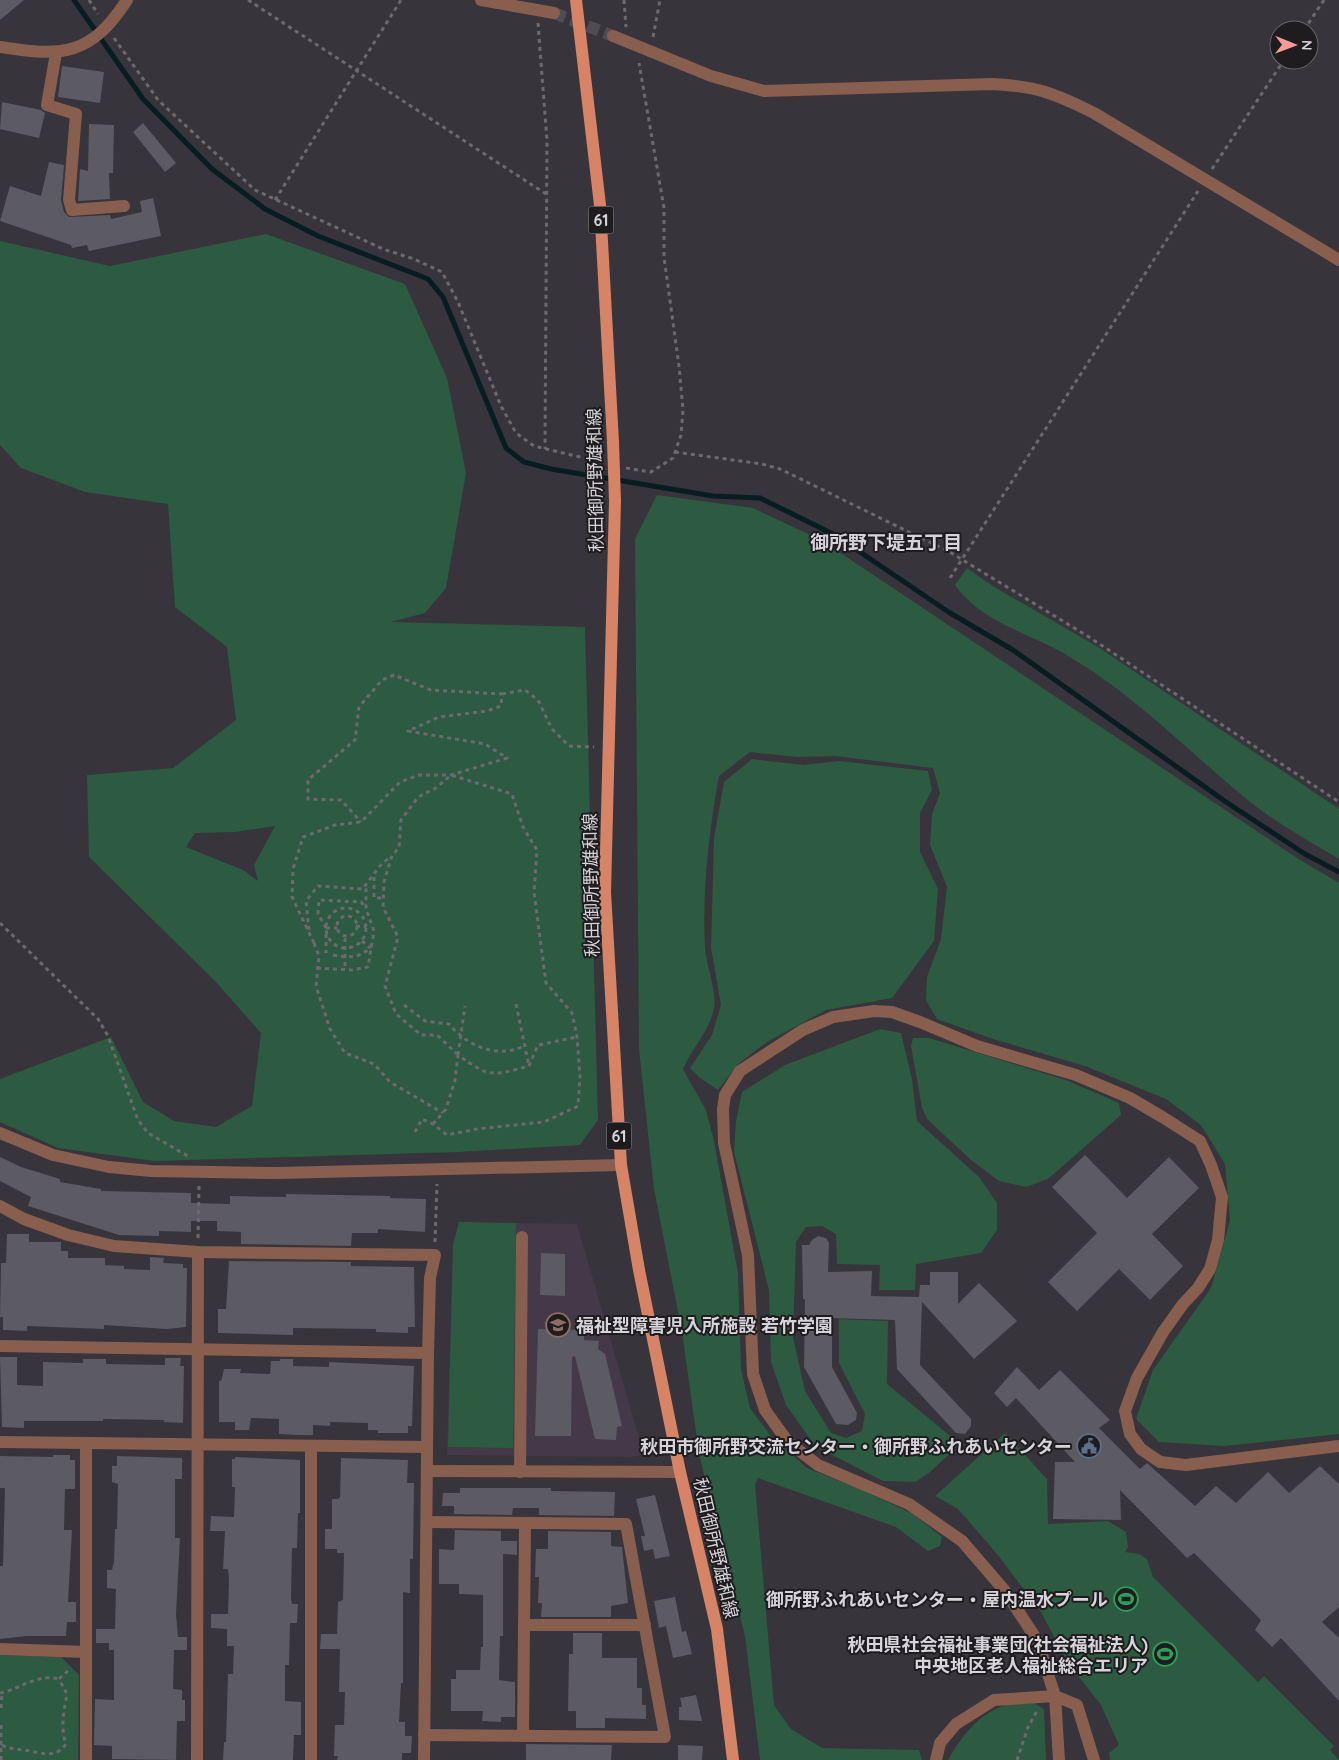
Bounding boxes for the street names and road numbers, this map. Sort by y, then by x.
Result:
road number: 61 [588,206,614,234]
street label: 秋田御所野雄和線 [582,408,608,552]
street label: 秋田御所野雄和線 [578,813,604,957]
road number: 61 [606,1122,632,1150]
street label: 秋田御所野雄和線 [689,1475,743,1621]

